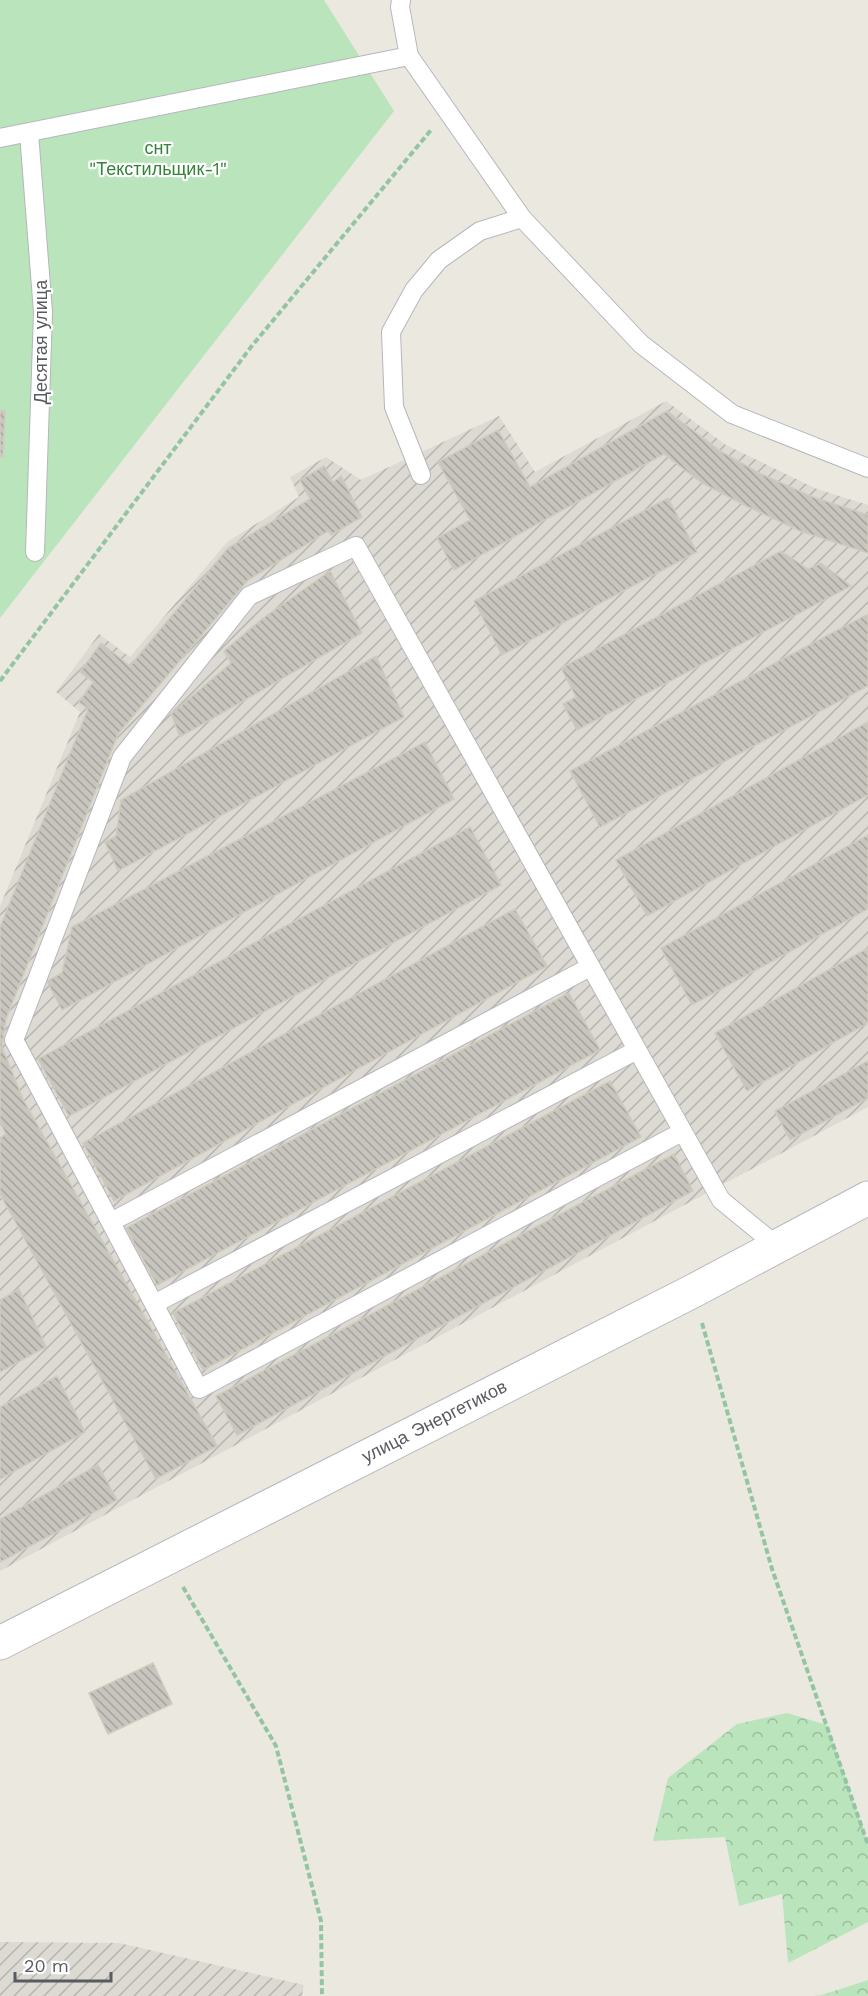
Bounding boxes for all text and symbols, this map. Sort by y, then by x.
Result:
park label: снт "Текстильщик-1" [89,137,227,179]
street label: Десятая улица [30,279,51,404]
street label: улица Энергетиков [358,1375,510,1467]
scale bar [15,1945,111,1983]
text: 20 m [24,1955,69,1976]

